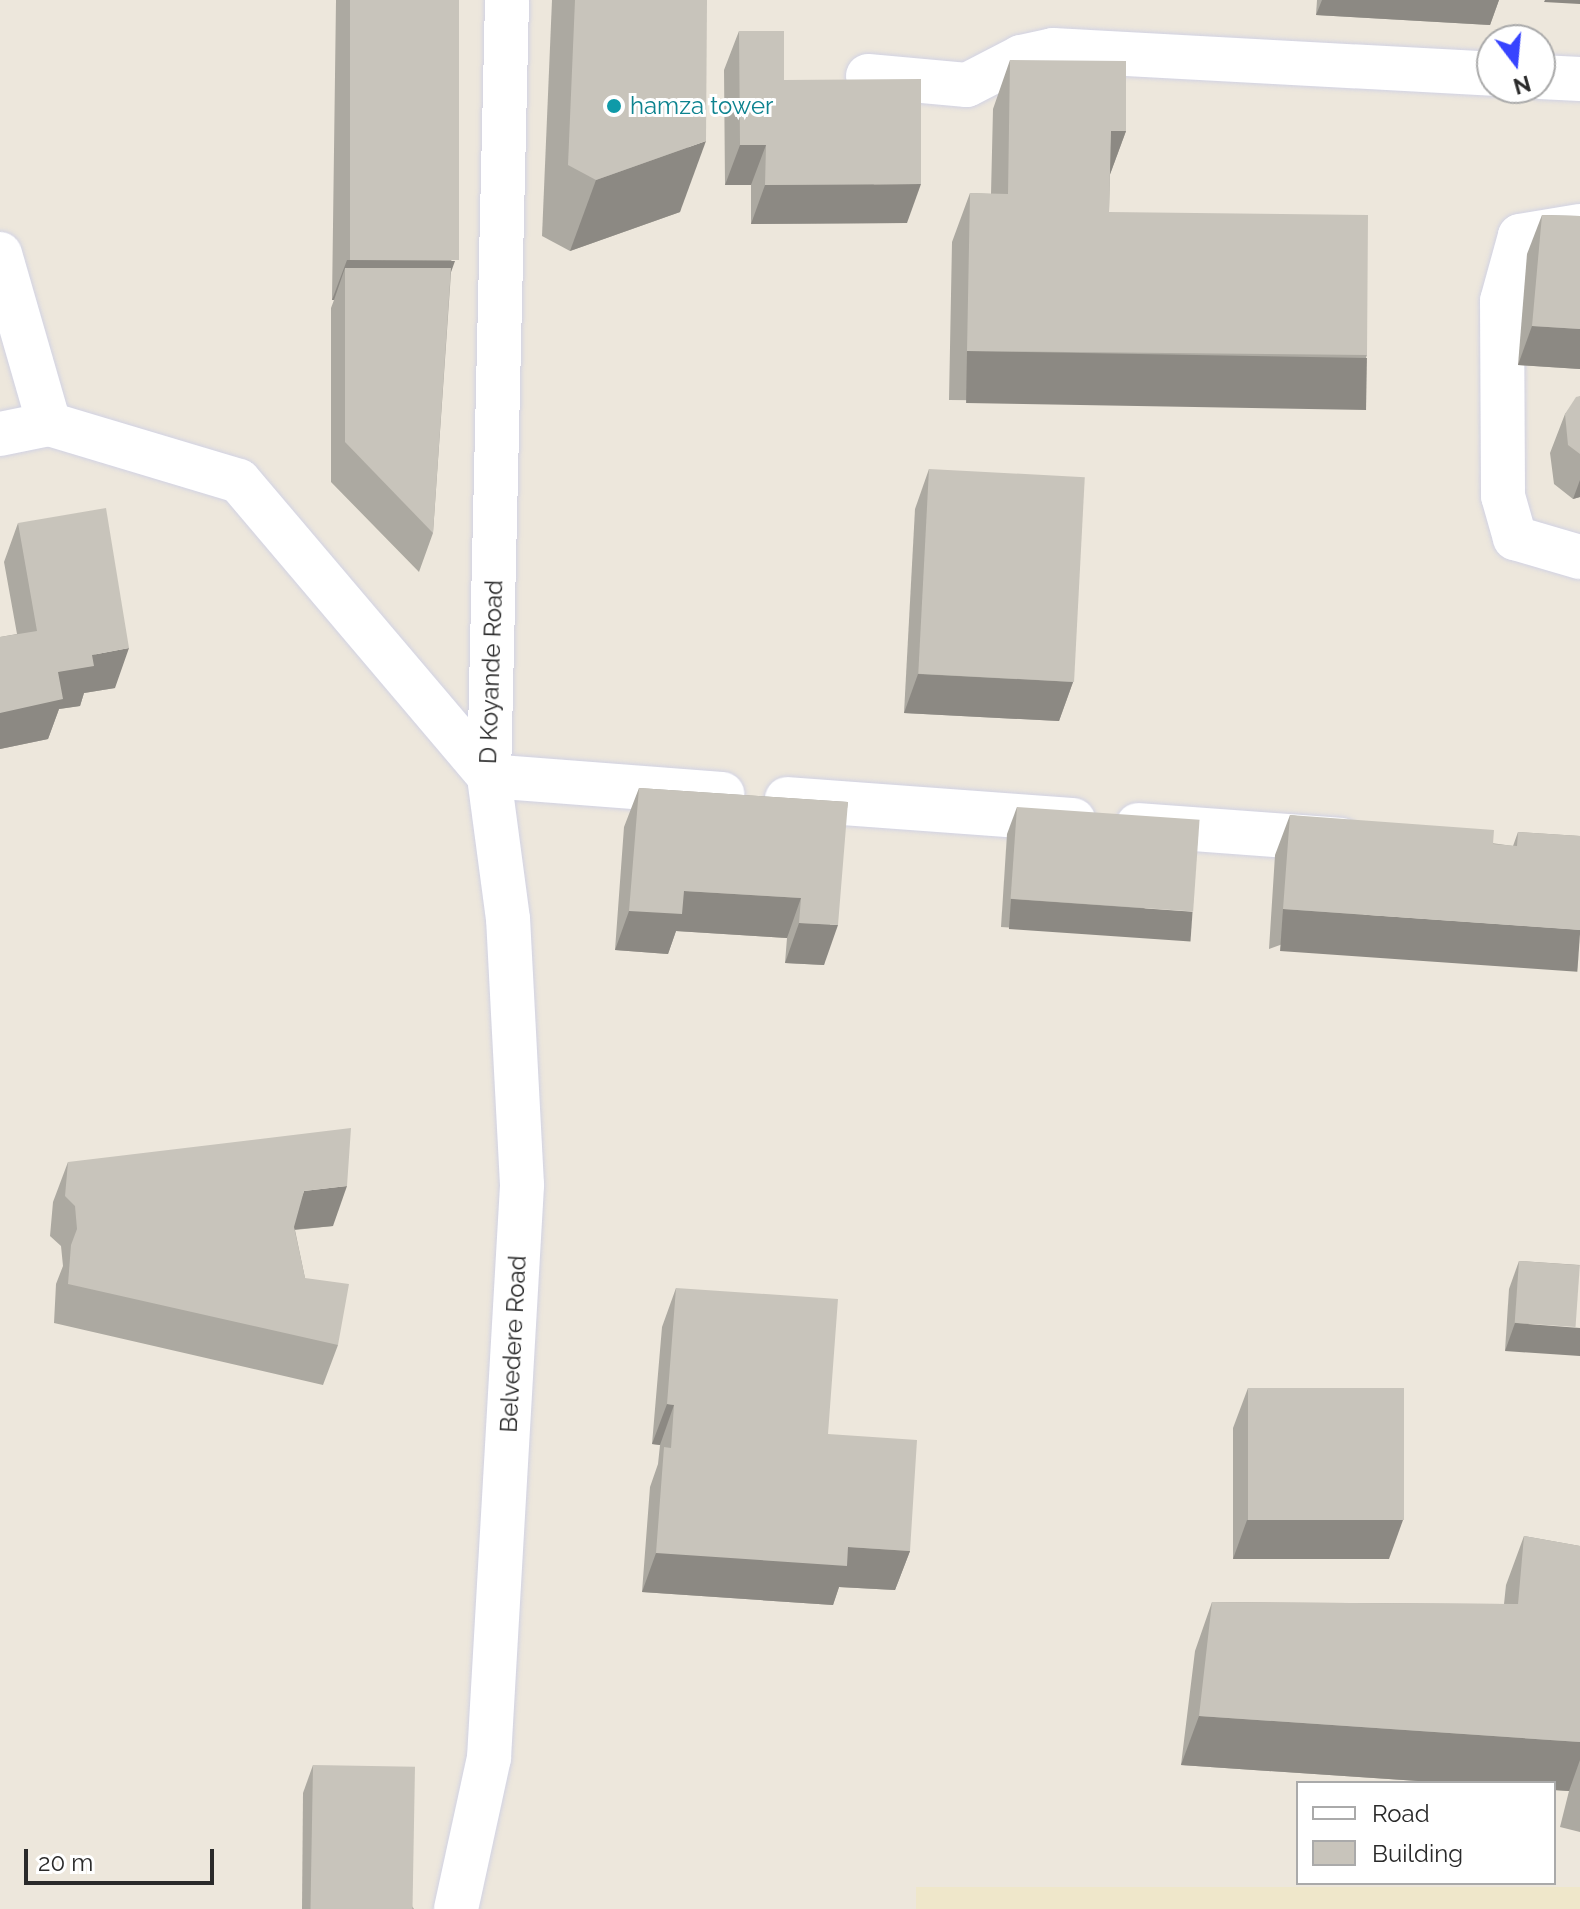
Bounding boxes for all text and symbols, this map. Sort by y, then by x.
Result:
north arrow [1476,24,1556,104]
text: N [1510,70,1534,100]
place label: hamza tower [630,92,773,120]
marker: hamza tower [605,97,623,115]
street label: D Koyande Road [473,579,509,765]
street label: Belvedere Road [494,1255,532,1433]
legend [1296,1781,1556,1885]
text: Road [1372,1799,1430,1828]
scale bar [28,1833,218,1883]
text: Building [1372,1839,1463,1868]
text: 20 m [38,1848,93,1877]

